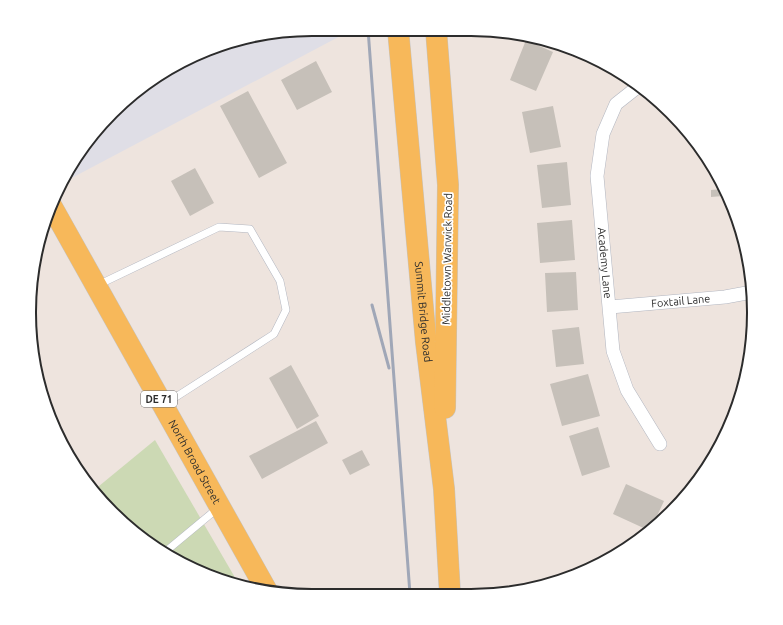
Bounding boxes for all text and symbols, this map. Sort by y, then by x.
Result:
street label: Middletown Warwick Road [440,193,454,325]
street label: Academy Lane [596,227,614,299]
street label: Summit Bridge Road [413,261,434,363]
street label: Foxtail Lane [651,292,711,309]
road number: DE 71 [141,391,177,407]
street label: North Broad Street [166,418,223,507]

